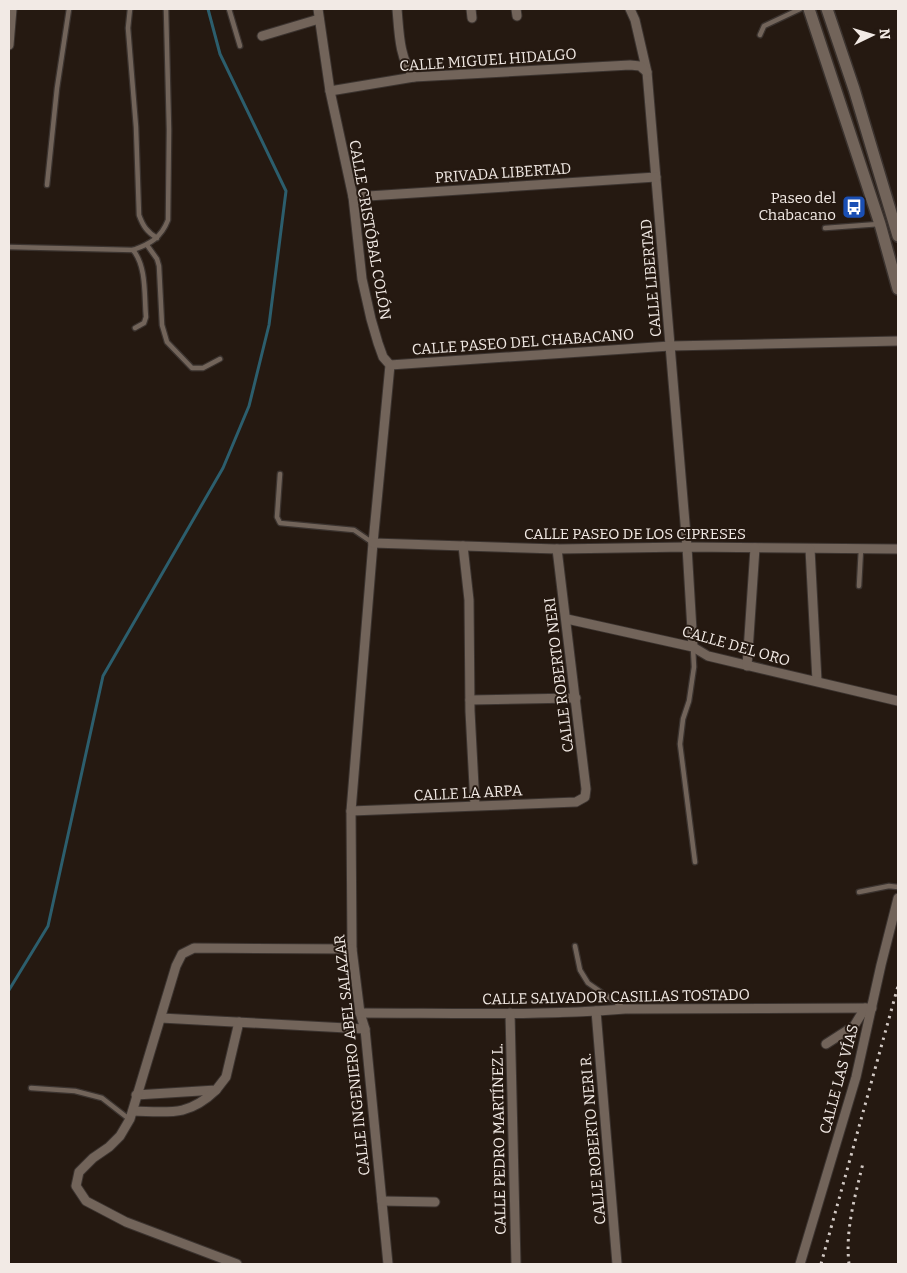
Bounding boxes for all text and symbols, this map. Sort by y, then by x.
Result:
north arrow [847,10,897,60]
text: N [876,28,893,40]
street label: CALLE MIGUEL HIDALGO [399,45,577,75]
street label: CALLE CRISTÓBAL COLÓN [345,139,395,322]
street label: PRIVADA LIBERTAD [434,159,572,187]
place label: Paseo del Chabacano [759,189,836,224]
bus stop icon: Paseo del Chabacano [841,194,867,220]
street label: CALLE LIBERTAD [637,218,665,338]
street label: CALLE PASEO DEL CHABACANO [411,325,635,359]
street label: CALLE PASEO DE LOS CIPRESES [524,525,746,543]
street label: CALLE ROBERTO NERI [541,597,577,753]
street label: CALLE DEL ORO [680,622,792,670]
street label: CALLE LA ARPA [413,781,523,805]
street label: CALLE INGENIERO ABEL SALAZAR [330,934,374,1176]
street label: CALLE SALVADOR CASILLAS TOSTADO [482,986,750,1008]
street label: CALLE LAS VÍAS [816,1022,862,1136]
street label: CALLE PEDRO MARTÍNEZ L. [488,1043,510,1235]
street label: CALLE ROBERTO NERI R. [577,1053,609,1225]

